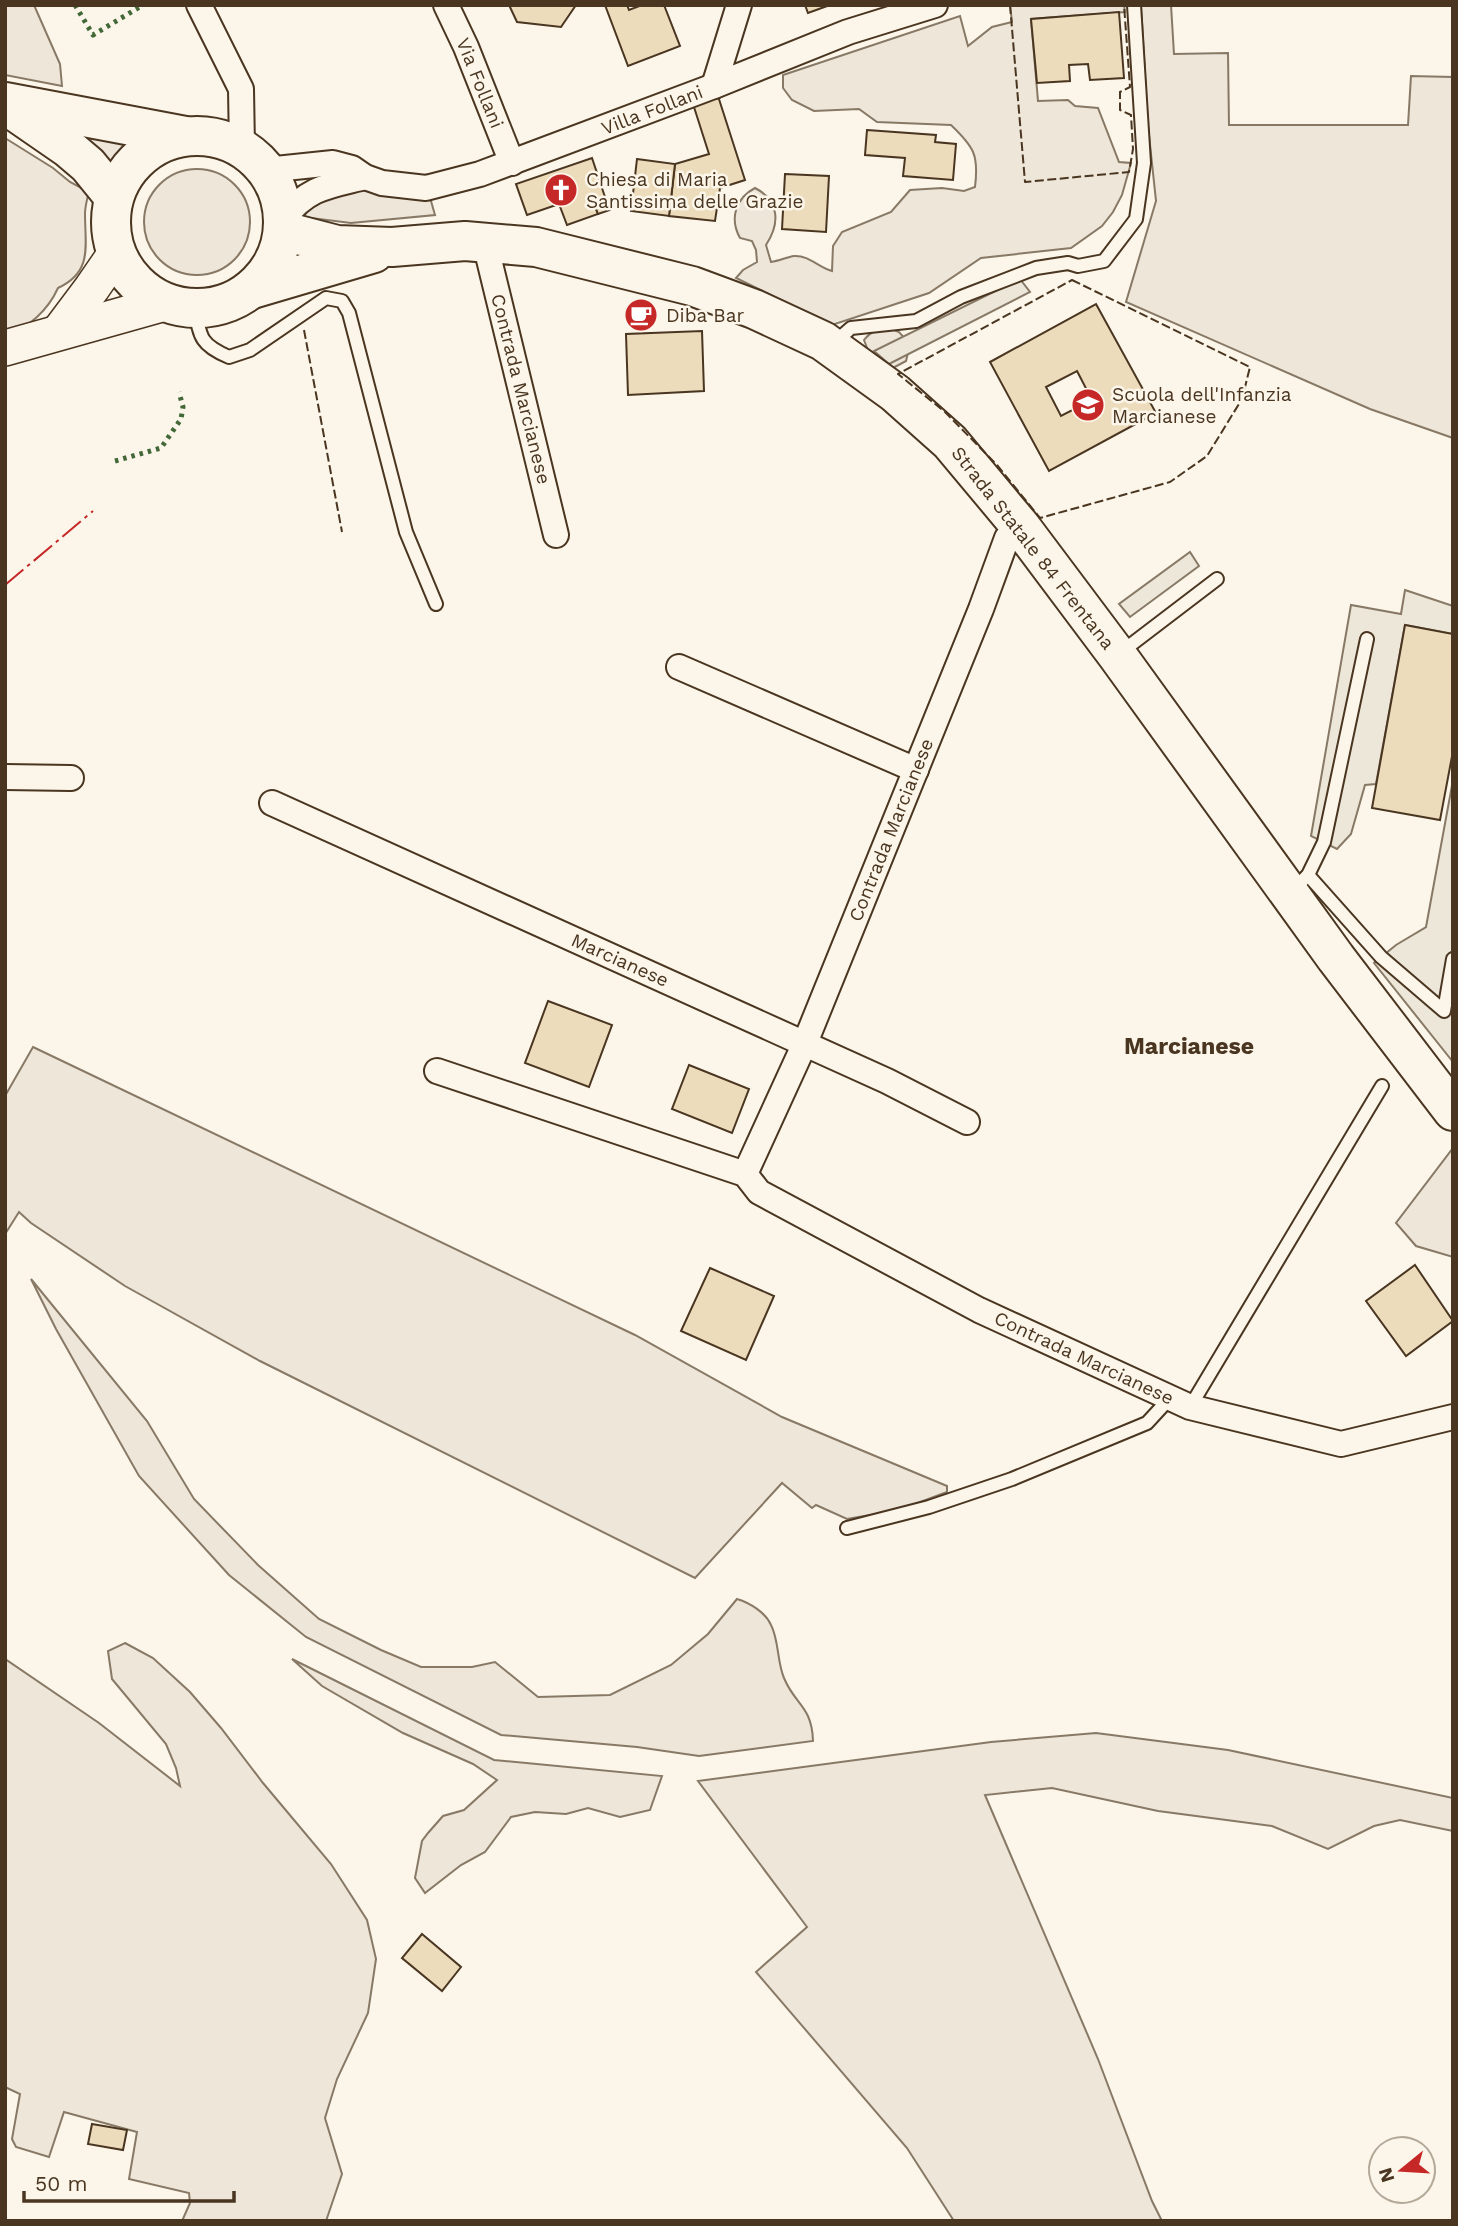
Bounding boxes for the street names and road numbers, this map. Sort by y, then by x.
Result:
street label: Via Follani [451,35,509,131]
street label: Villa Follani [598,80,706,140]
street label: Contrada Marcianese [486,291,556,487]
street label: Strada Statale 84 Frentana [947,442,1120,654]
street label: Contrada Marcianese [844,735,938,925]
street label: Marcianese [568,928,672,992]
street label: Contrada Marcianese [991,1306,1177,1410]

